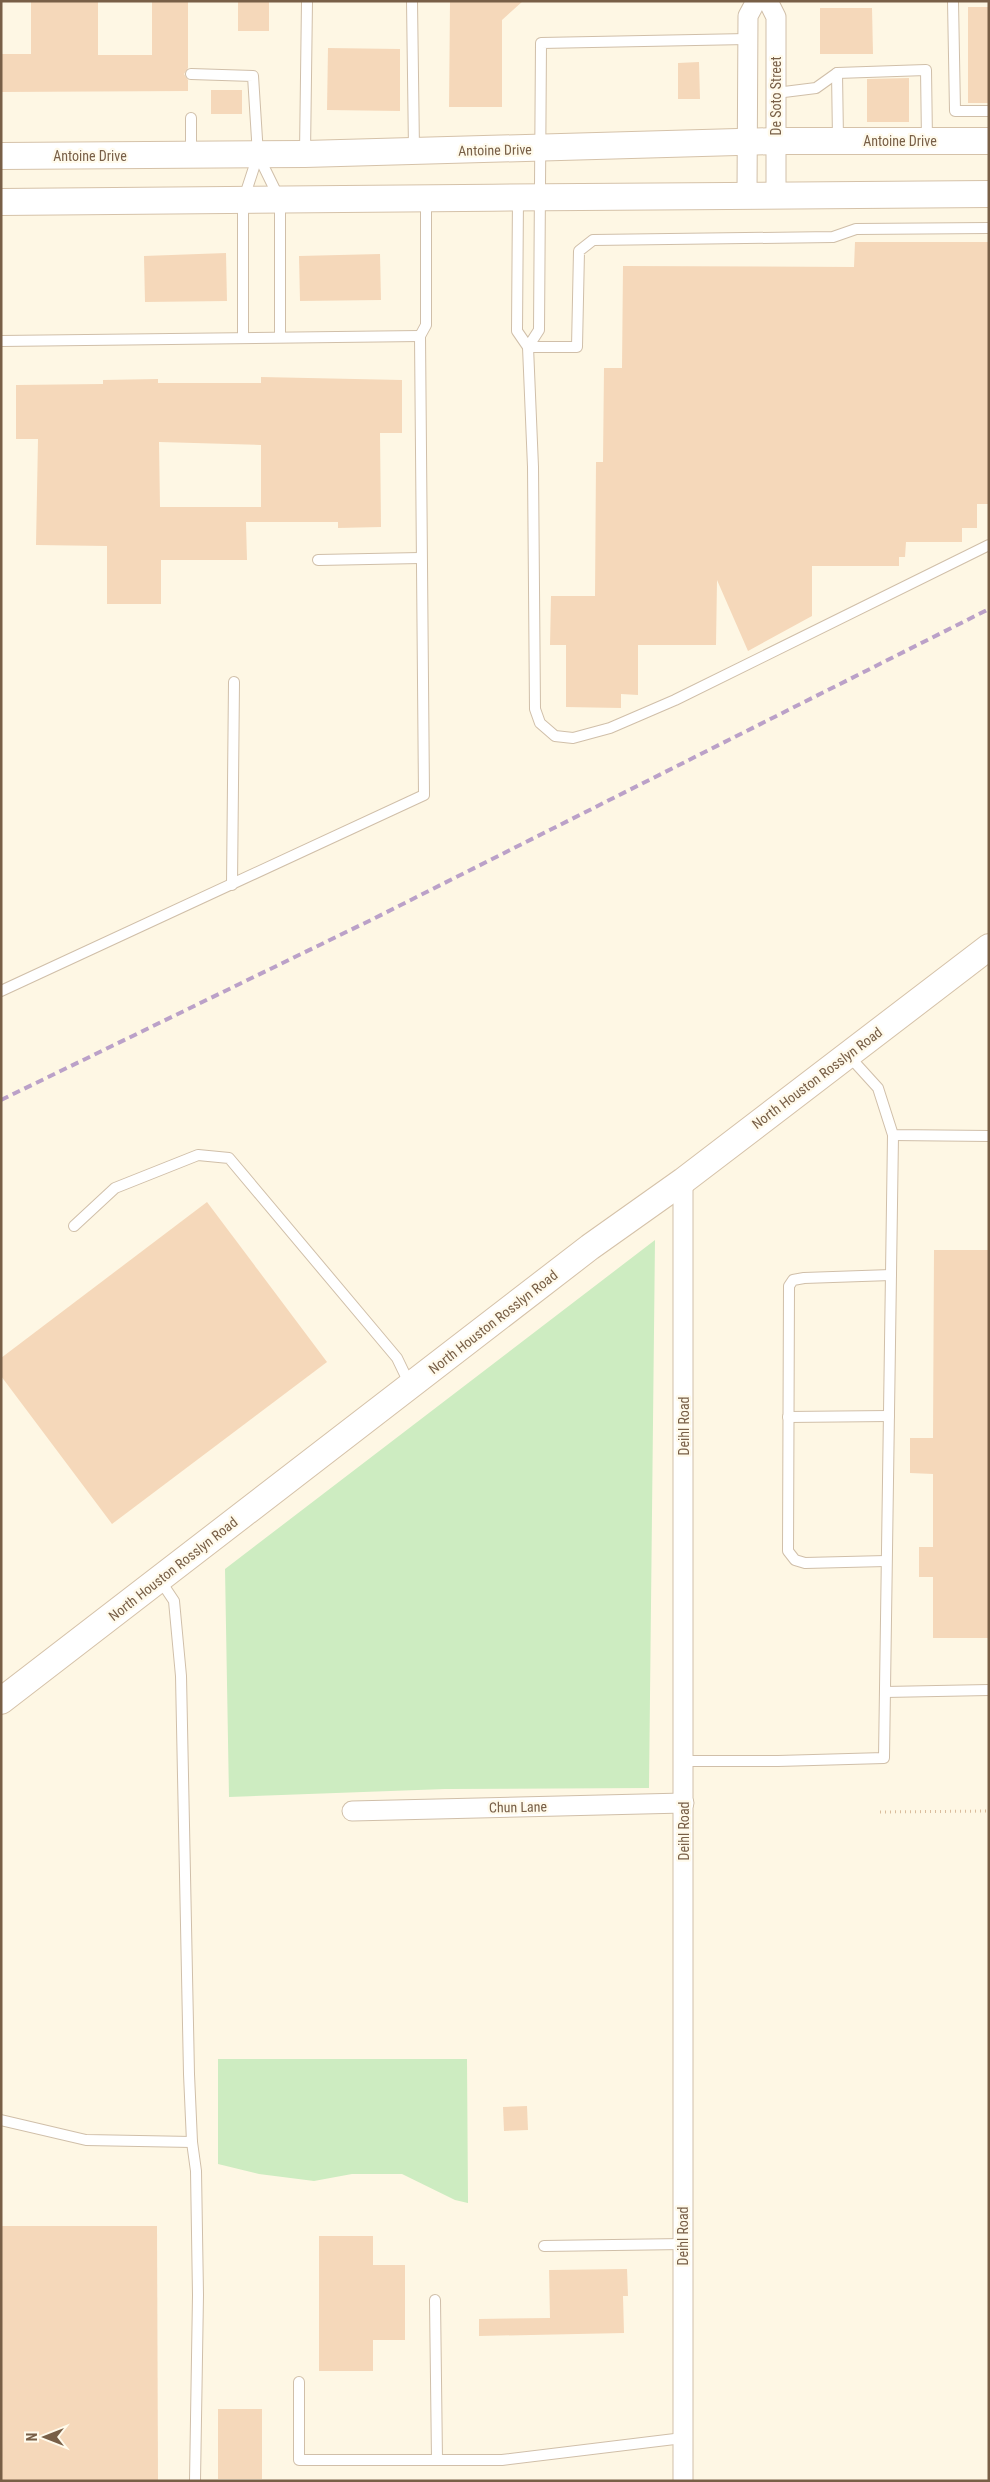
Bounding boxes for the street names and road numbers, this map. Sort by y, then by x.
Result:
street label: De Soto Street [768,56,784,136]
street label: Antoine Drive [863,133,937,149]
street label: Antoine Drive [458,141,532,159]
street label: Antoine Drive [53,148,127,164]
street label: North Houston Rosslyn Road [749,1024,885,1132]
street label: North Houston Rosslyn Road [426,1267,560,1377]
street label: Deihl Road [676,1396,692,1456]
street label: North Houston Rosslyn Road [106,1514,240,1624]
street label: Chun Lane [489,1798,548,1816]
street label: Deihl Road [676,1801,692,1861]
street label: Deihl Road [675,2206,691,2266]

